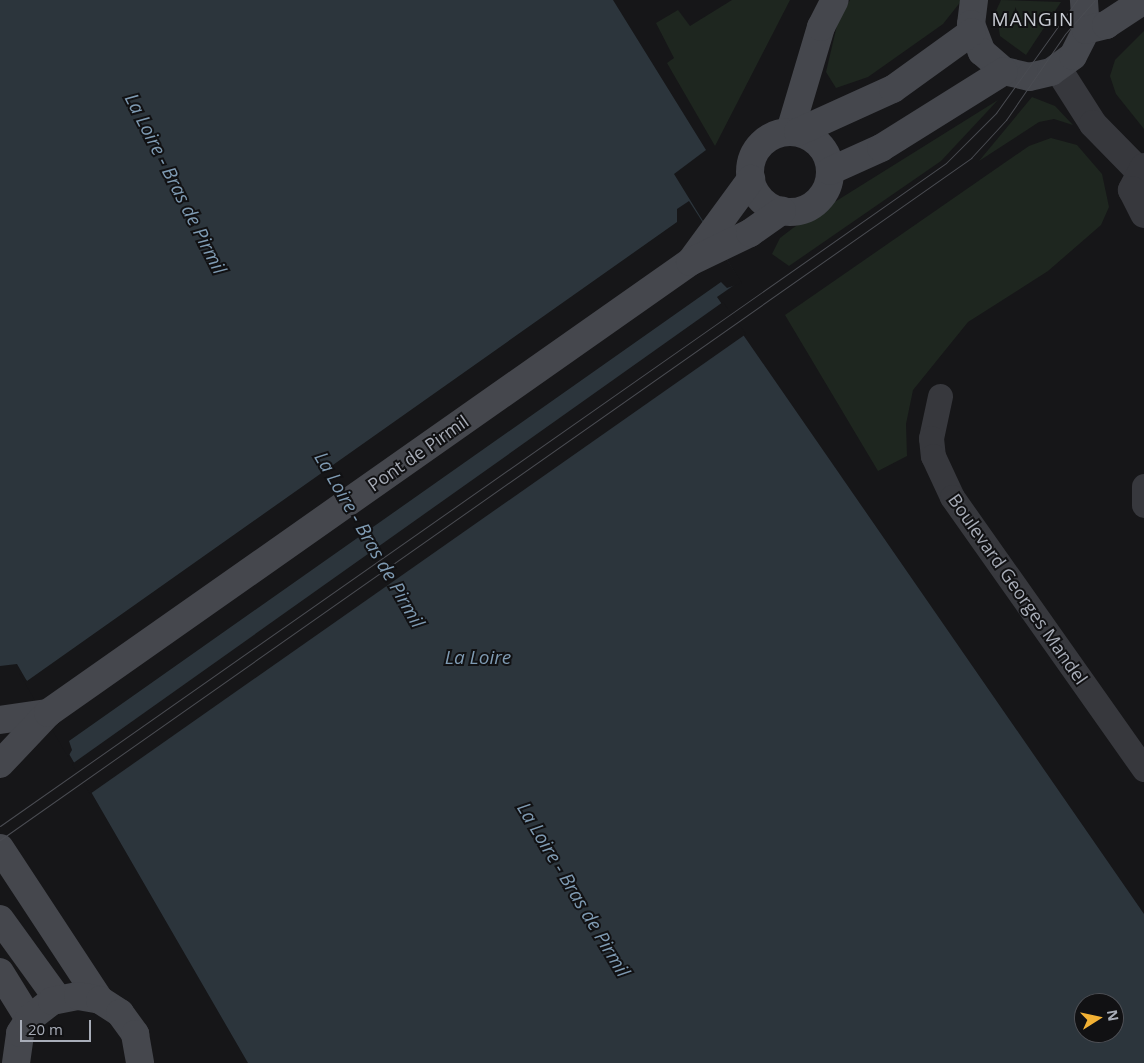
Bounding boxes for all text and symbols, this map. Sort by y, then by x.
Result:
district label: MANGIN [991,9,1075,31]
water label: La Loire - Bras de Pirmil [120,90,230,278]
street label: Pont de Pirmil [363,410,473,496]
water label: La Loire - Bras de Pirmil [309,448,429,632]
street label: Boulevard Georges Mandel [944,490,1092,688]
water label: La Loire [445,647,511,669]
water label: La Loire - Bras de Pirmil [512,799,634,981]
north arrow [1074,993,1124,1043]
text: N [1103,1008,1124,1023]
scale bar [22,1010,94,1042]
text: 20 m [28,1019,63,1039]

